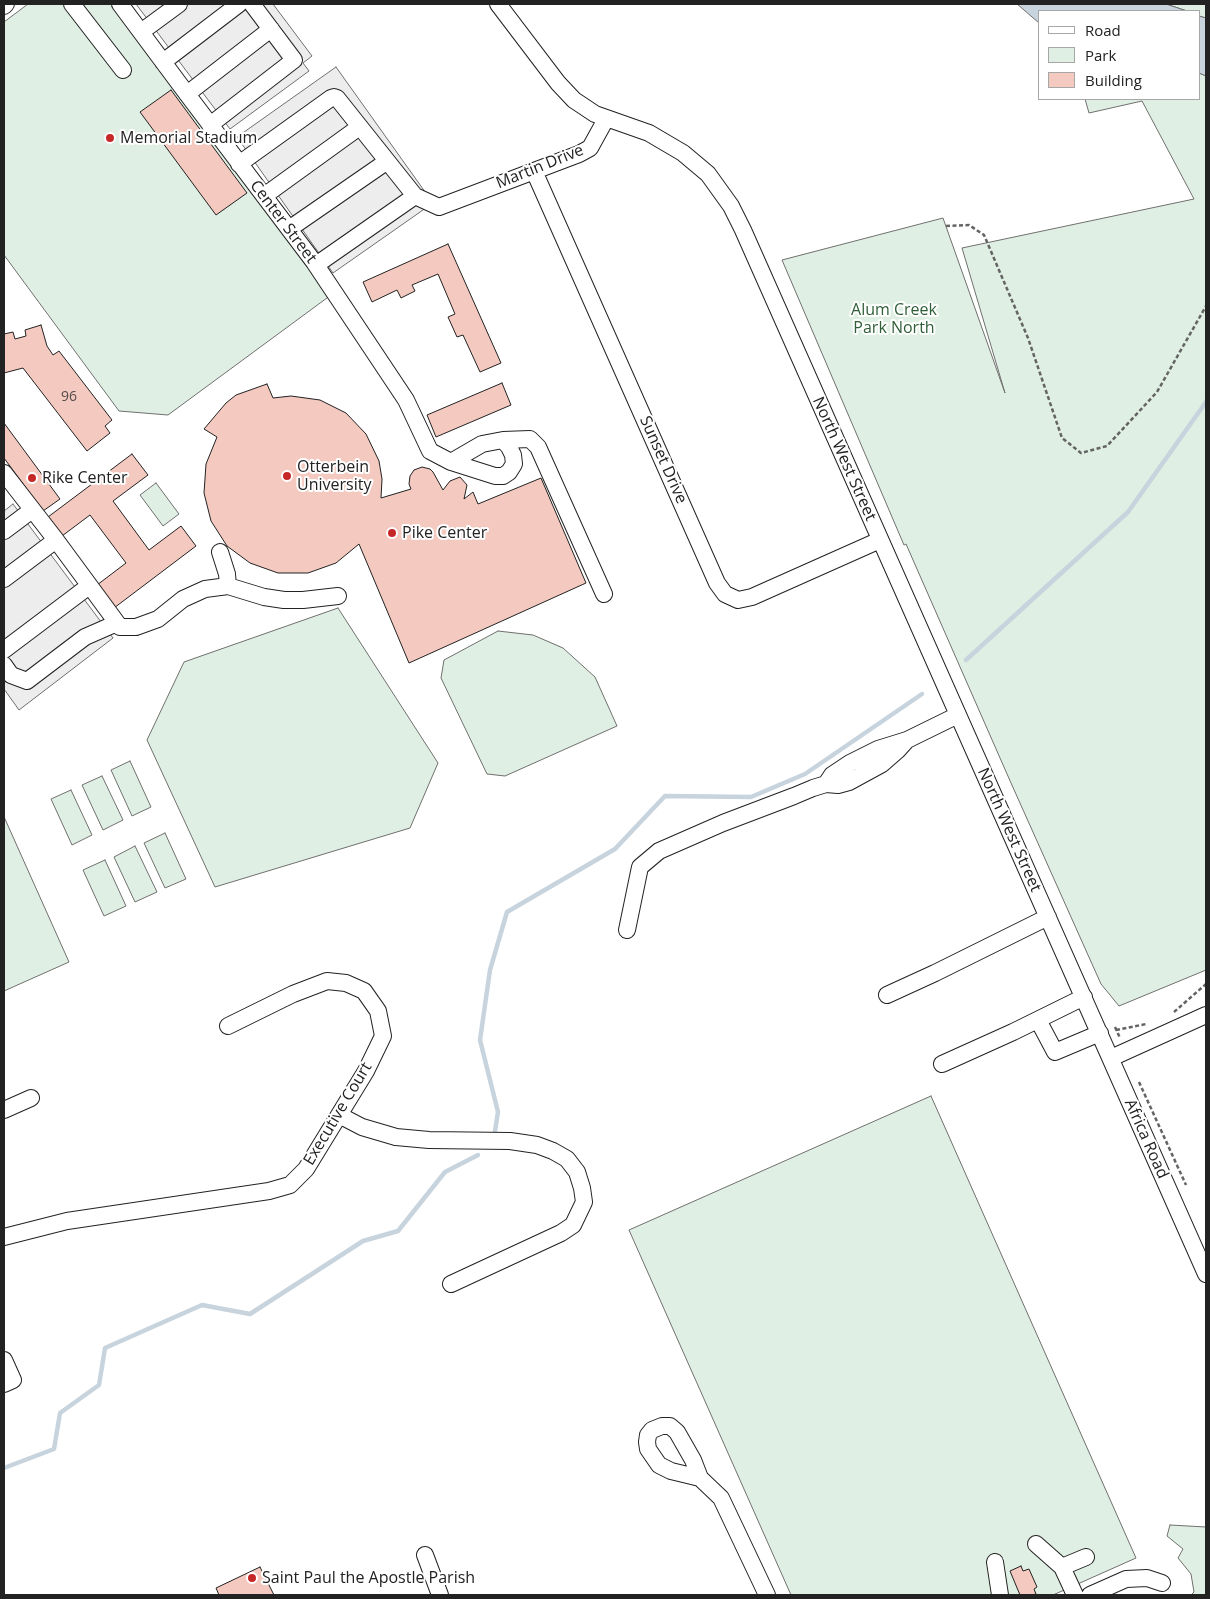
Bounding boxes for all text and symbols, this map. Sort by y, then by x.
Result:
legend [1038,10,1200,100]
text: Road [1085,20,1121,40]
text: Park [1085,45,1116,65]
text: Building [1085,70,1142,90]
place label: Memorial Stadium [120,128,257,148]
marker: Memorial Stadium [104,132,116,144]
street label: Martin Drive [493,141,587,193]
street label: Center Street [246,177,320,267]
park label: Alum Creek Park North [851,300,937,338]
house number: 96 [61,389,77,405]
street label: North West Street [808,394,880,524]
street label: Sunset Drive [635,413,691,507]
place label: Otterbein University [297,457,371,495]
place label: Rike Center [42,468,128,488]
marker: Otterbein University [281,470,293,482]
marker: Rike Center [26,472,38,484]
place label: Pike Center [402,523,487,543]
marker: Pike Center [386,527,398,539]
street label: North West Street [973,765,1045,895]
street label: Executive Court [300,1059,376,1169]
street label: Africa Road [1120,1096,1172,1182]
place label: Saint Paul the Apostle Parish [262,1568,475,1588]
marker: Saint Paul the Apostle Parish [246,1572,258,1584]

